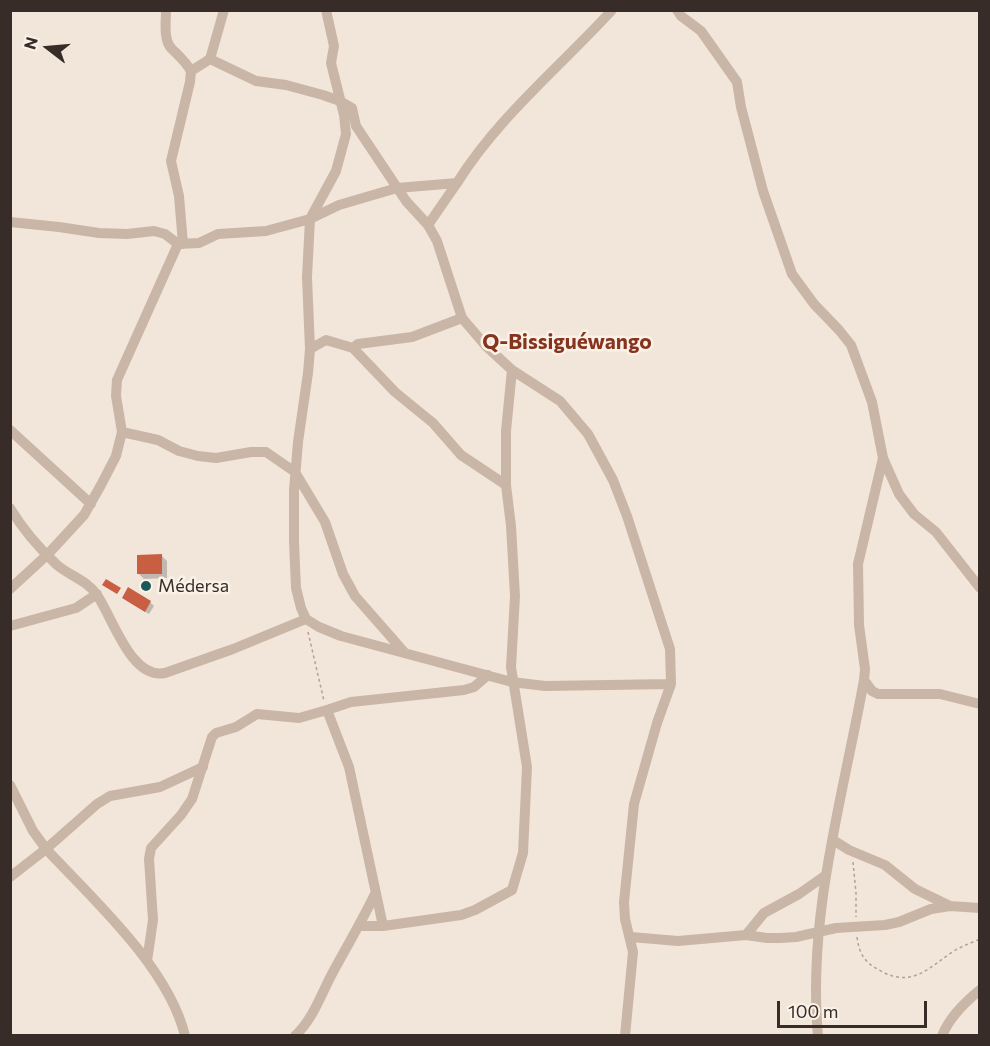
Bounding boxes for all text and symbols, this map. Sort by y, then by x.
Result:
north arrow [18,18,78,78]
text: N [19,35,41,51]
district label: Q-Bissiguéwango [482,329,652,355]
place label: Médersa [158,575,229,597]
marker: Médersa [139,579,153,593]
scale bar [780,989,930,1027]
text: 100 m [788,1000,838,1022]

